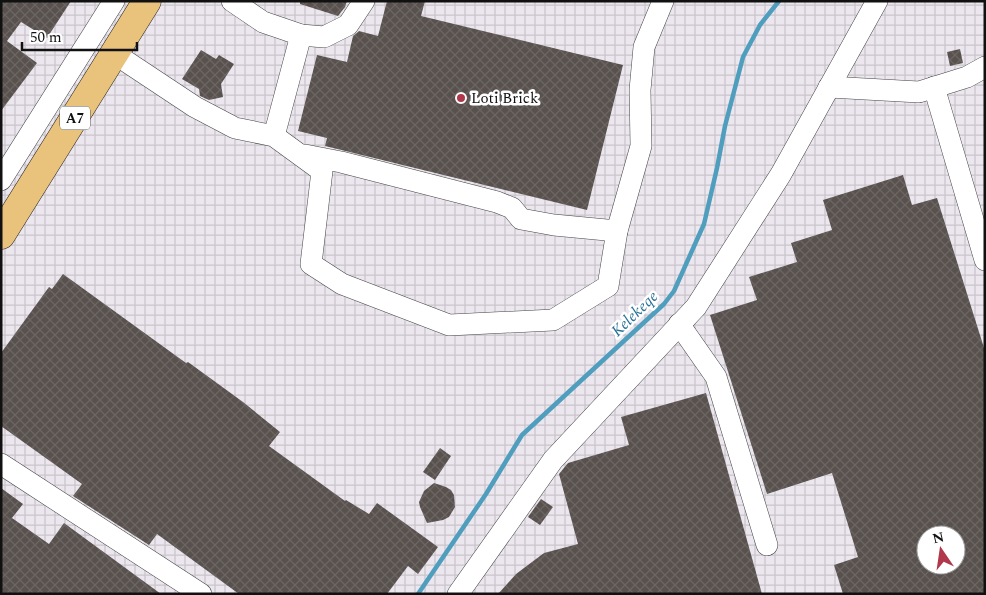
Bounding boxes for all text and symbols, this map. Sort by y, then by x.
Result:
scale bar [22,20,138,52]
text: 50 m [30,26,62,49]
place label: Loti Brick [471,87,538,110]
marker: Loti Brick [455,92,467,104]
road number: A7 [60,106,90,130]
water label: Kelekeqe [606,285,664,342]
north arrow [916,525,966,575]
text: N [930,526,946,549]

